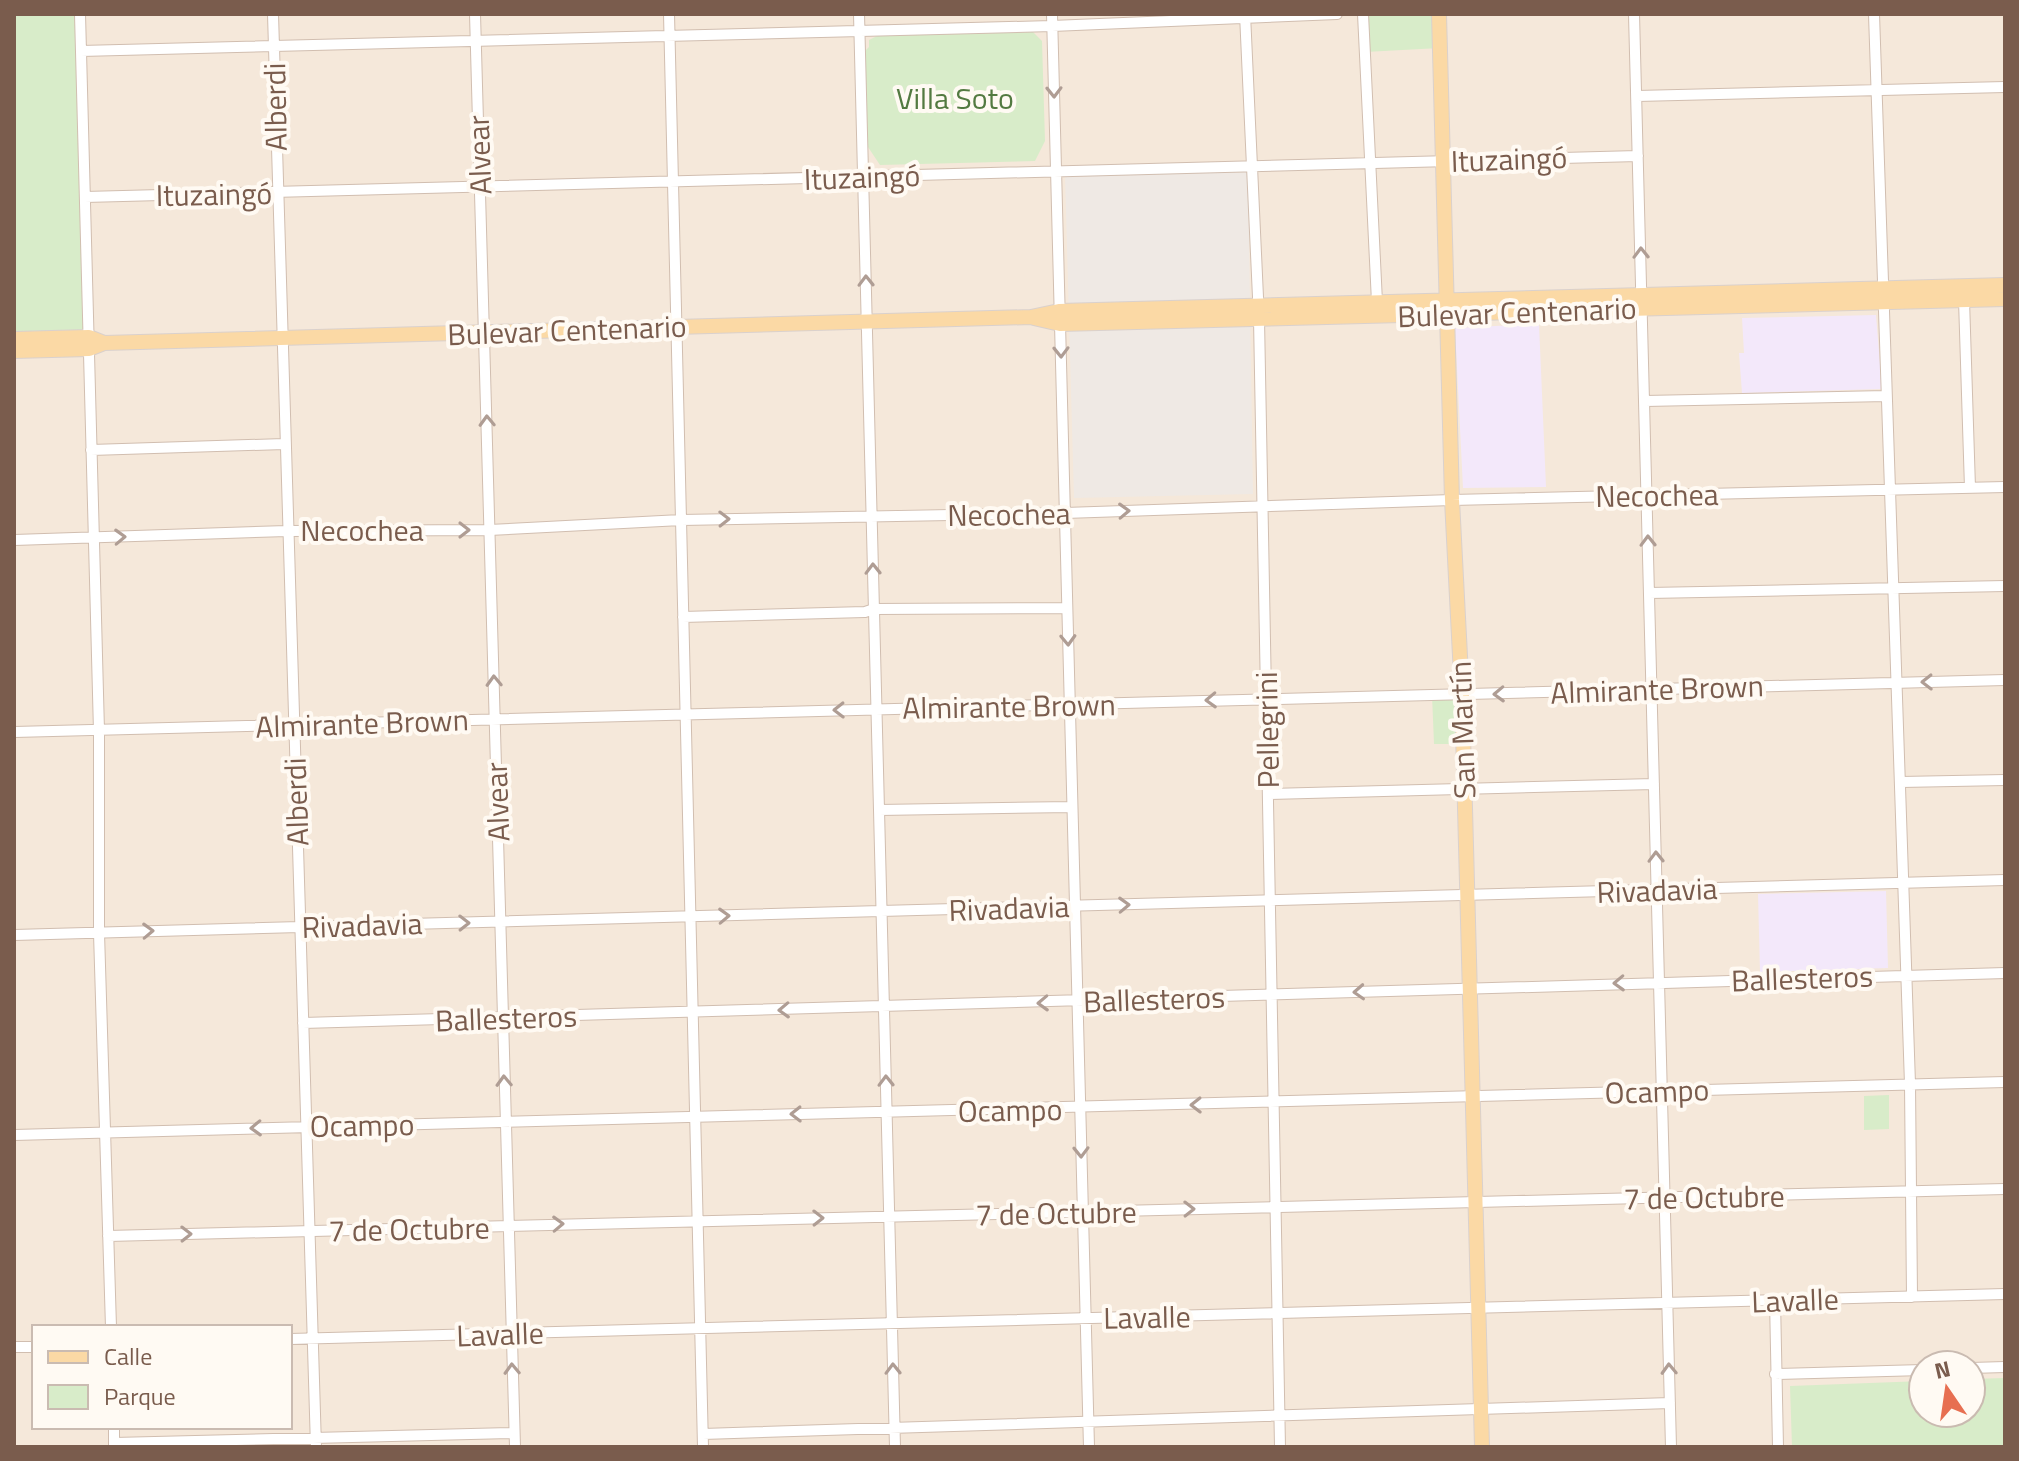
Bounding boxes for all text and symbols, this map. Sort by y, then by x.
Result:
street label: Alberdi [251,63,299,151]
park label: Villa Soto [896,75,1014,121]
one-way arrow [1045,86,1063,99]
street label: Alvear [455,114,503,196]
street label: Ituzaingó [1450,134,1568,184]
street label: Ituzaingó [803,152,921,202]
street label: Ituzaingó [155,170,273,218]
one-way arrow [1632,246,1649,259]
one-way arrow [857,274,874,287]
street label: Bulevar Centenario [1397,285,1637,339]
street label: Bulevar Centenario [447,303,687,357]
one-way arrow [1052,346,1069,359]
one-way arrow [478,414,495,427]
street label: Necochea [1595,471,1719,519]
street label: Necochea [947,490,1071,538]
one-way arrow [1118,502,1130,519]
street label: Necochea [300,507,424,553]
one-way arrow [718,510,731,528]
one-way arrow [458,521,471,539]
one-way arrow [114,528,127,545]
one-way arrow [1639,534,1657,547]
one-way arrow [864,562,882,575]
one-way arrow [1059,634,1077,647]
street label: San Martín [1437,660,1487,800]
street label: Almirante Brown [1550,662,1764,716]
street label: Pellegrini [1243,671,1291,789]
one-way arrow [1920,673,1933,690]
one-way arrow [485,674,502,687]
street label: Almirante Brown [902,681,1116,731]
one-way arrow [1492,685,1505,702]
one-way arrow [1204,692,1217,709]
street label: Almirante Brown [255,696,469,750]
one-way arrow [832,701,845,719]
street label: Alberdi [271,757,321,847]
street label: Alvear [473,761,521,843]
one-way arrow [1647,850,1665,863]
street label: Rivadavia [1596,865,1718,915]
street label: Rivadavia [948,883,1070,933]
one-way arrow [1118,896,1131,913]
street label: Rivadavia [301,900,423,950]
one-way arrow [718,907,731,924]
one-way arrow [458,914,471,931]
one-way arrow [142,923,155,940]
street label: Ballesteros [1730,953,1874,1003]
street label: Ballesteros [1082,974,1226,1024]
one-way arrow [1612,975,1625,992]
one-way arrow [1352,984,1365,1001]
street label: Ballesteros [434,993,578,1043]
one-way arrow [1036,994,1049,1011]
one-way arrow [777,1001,790,1019]
street label: Ocampo [1604,1066,1710,1116]
one-way arrow [496,1074,513,1087]
one-way arrow [877,1074,895,1087]
street label: Ocampo [957,1086,1063,1134]
one-way arrow [1189,1096,1202,1114]
street label: Ocampo [309,1101,415,1149]
one-way arrow [789,1106,802,1123]
one-way arrow [249,1119,262,1136]
one-way arrow [1072,1146,1090,1159]
street label: 7 de Octubre [1623,1173,1785,1221]
street label: 7 de Octubre [975,1189,1137,1237]
one-way arrow [1183,1201,1196,1218]
street label: 7 de Octubre [328,1205,490,1253]
one-way arrow [812,1209,825,1227]
one-way arrow [552,1216,565,1233]
one-way arrow [180,1225,193,1243]
street label: Lavalle [1750,1275,1840,1325]
street label: Lavalle [1103,1293,1191,1341]
street label: Lavalle [455,1309,545,1359]
legend [32,1325,292,1429]
text: Calle [104,1338,152,1374]
north arrow [1907,1349,1987,1429]
text: N [1931,1351,1954,1388]
one-way arrow [504,1362,521,1375]
one-way arrow [884,1362,902,1375]
one-way arrow [1660,1362,1677,1375]
text: Parque [104,1378,176,1414]

